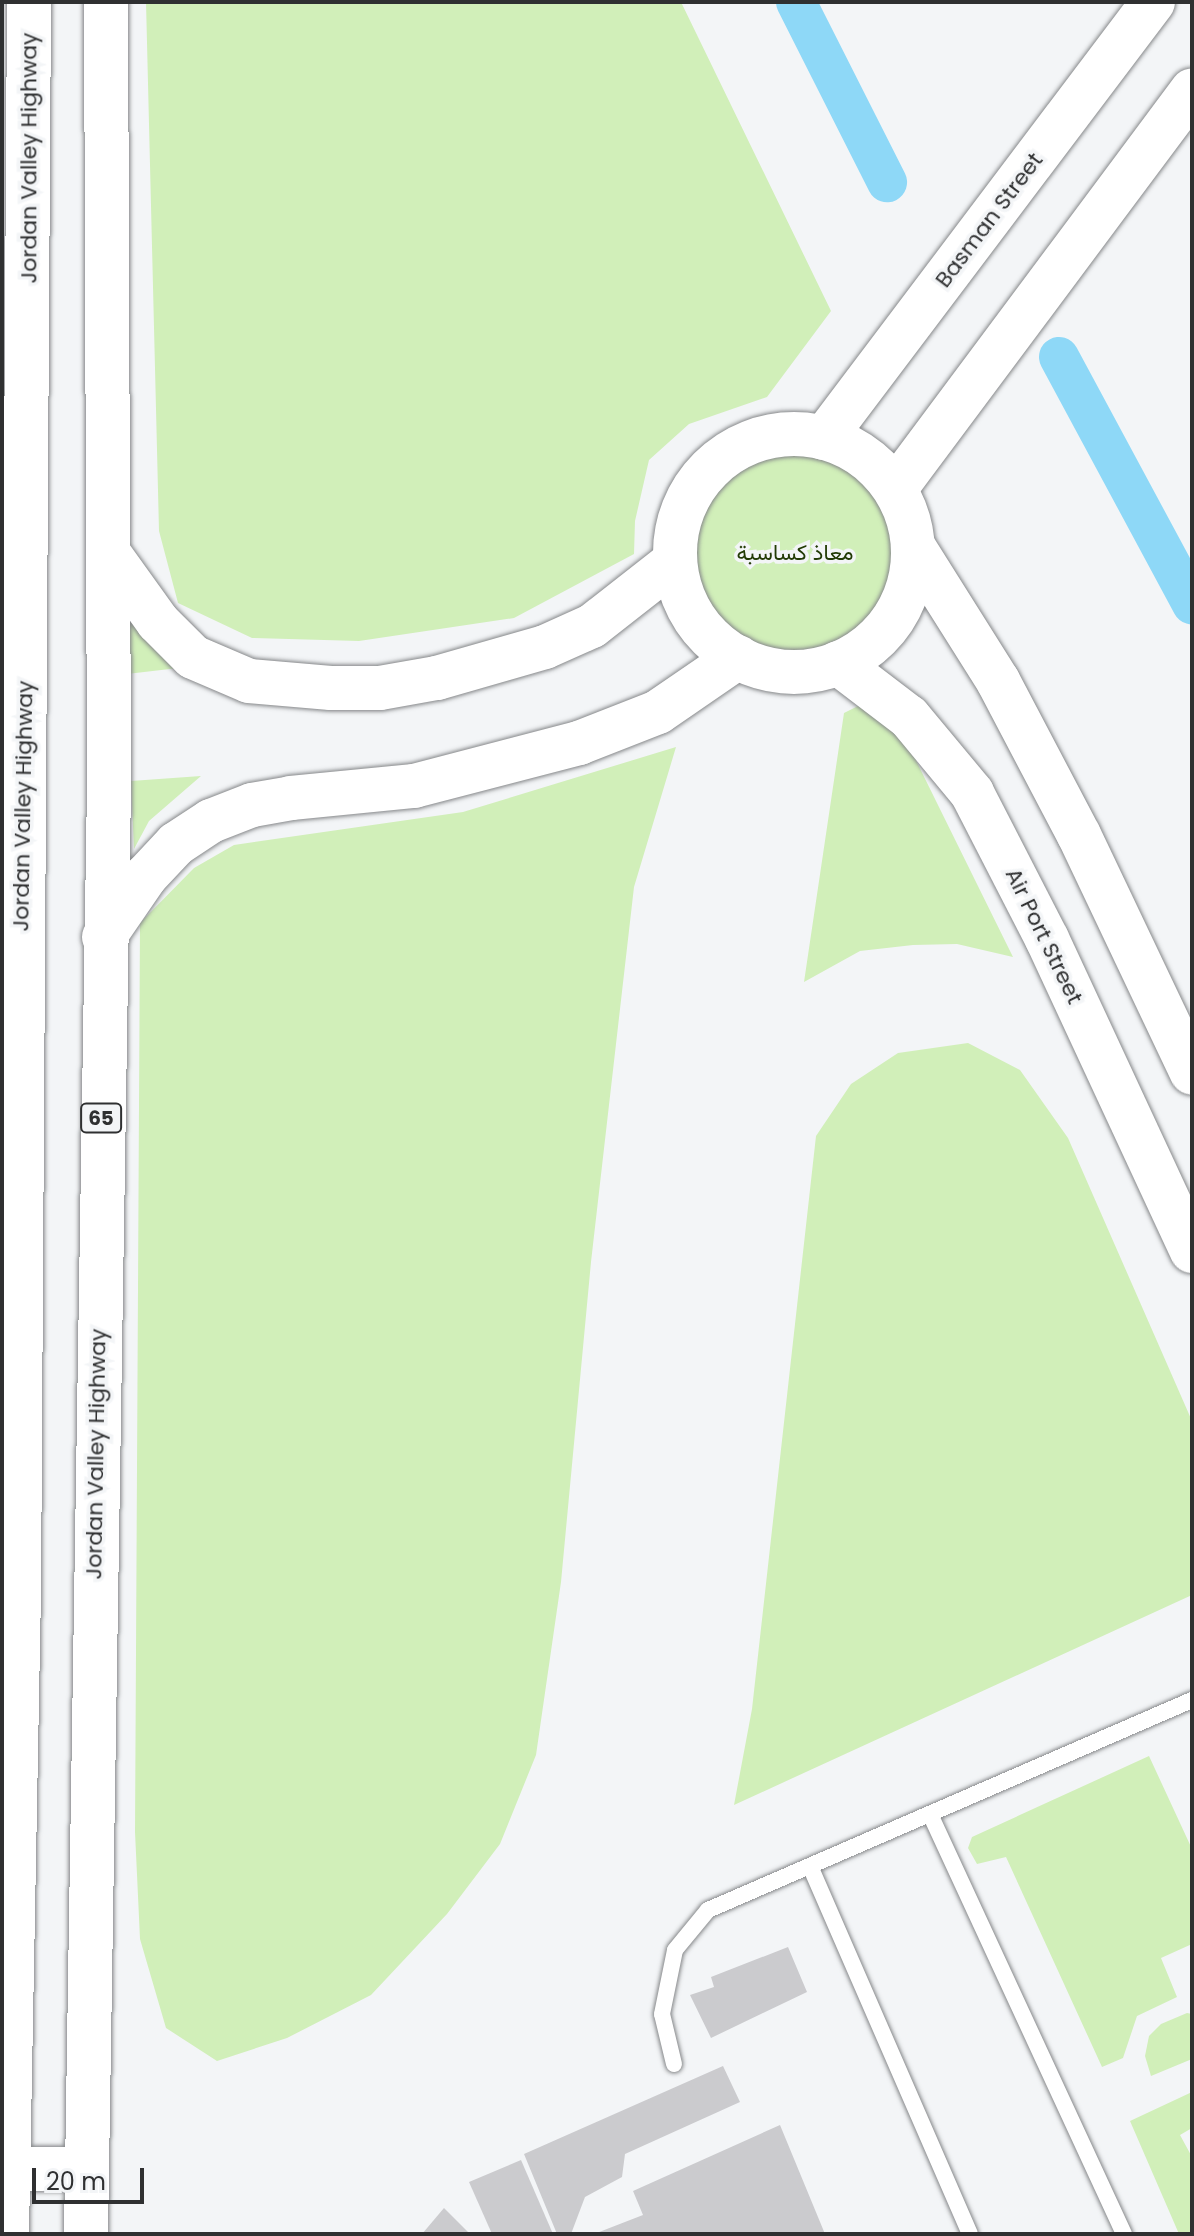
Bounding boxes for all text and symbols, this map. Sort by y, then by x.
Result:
street label: Jordan Valley Highway [16,33,42,283]
street label: Basman Street [930,147,1048,293]
park label: معاذ كساسبة [737,540,853,566]
street label: Jordan Valley Highway [8,680,38,932]
street label: Air Port Street [1000,864,1088,1008]
road number: 65 [79,1102,123,1134]
street label: Jordan Valley Highway [81,1328,111,1580]
scale bar [36,2152,148,2202]
text: 20 m [46,2165,106,2198]

